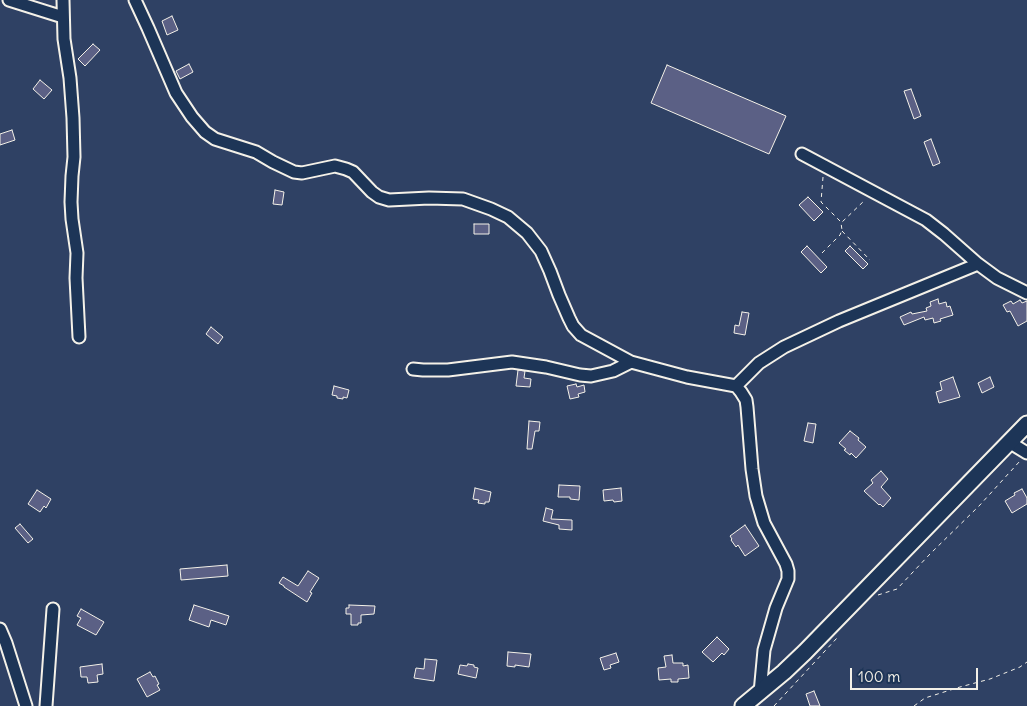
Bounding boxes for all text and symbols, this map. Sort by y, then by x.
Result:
scale bar [852,658,980,690]
text: 100 m [858,667,900,686]

